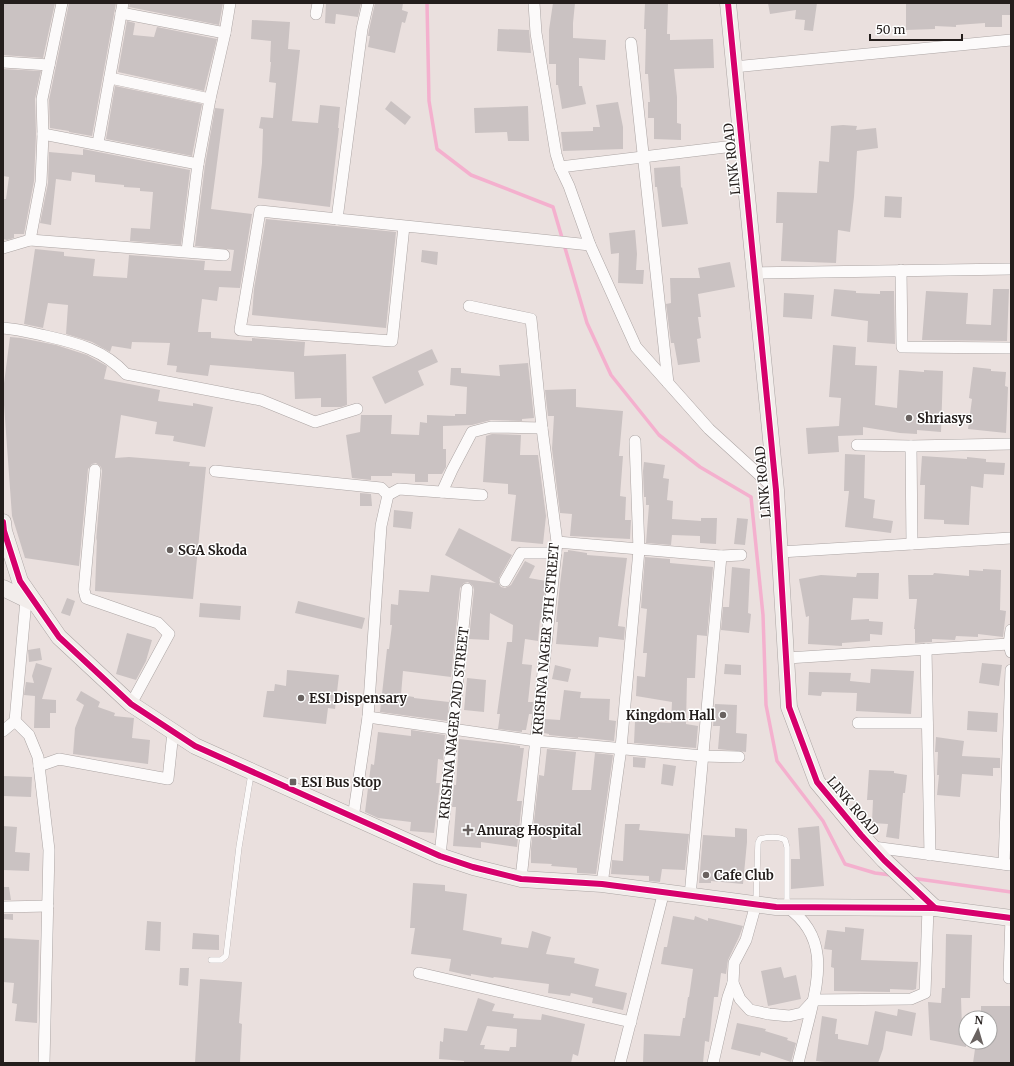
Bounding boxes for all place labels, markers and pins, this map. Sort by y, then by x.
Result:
place label: Shriasys [917,410,972,427]
marker: Shriasys [904,413,914,423]
place label: SGA Skoda [178,542,247,559]
marker: SGA Skoda [165,545,175,555]
place label: ESI Dispensary [309,690,407,707]
marker: ESI Dispensary [296,693,306,703]
place label: Kingdom Hall [626,707,715,724]
marker: Kingdom Hall [718,710,728,720]
place label: ESI Bus Stop [301,774,381,791]
marker: ESI Bus Stop [288,777,298,787]
place label: Anurag Hospital [476,822,582,839]
marker: Anurag Hospital [462,824,474,836]
place label: Cafe Club [714,867,774,884]
marker: Cafe Club [701,870,711,880]

